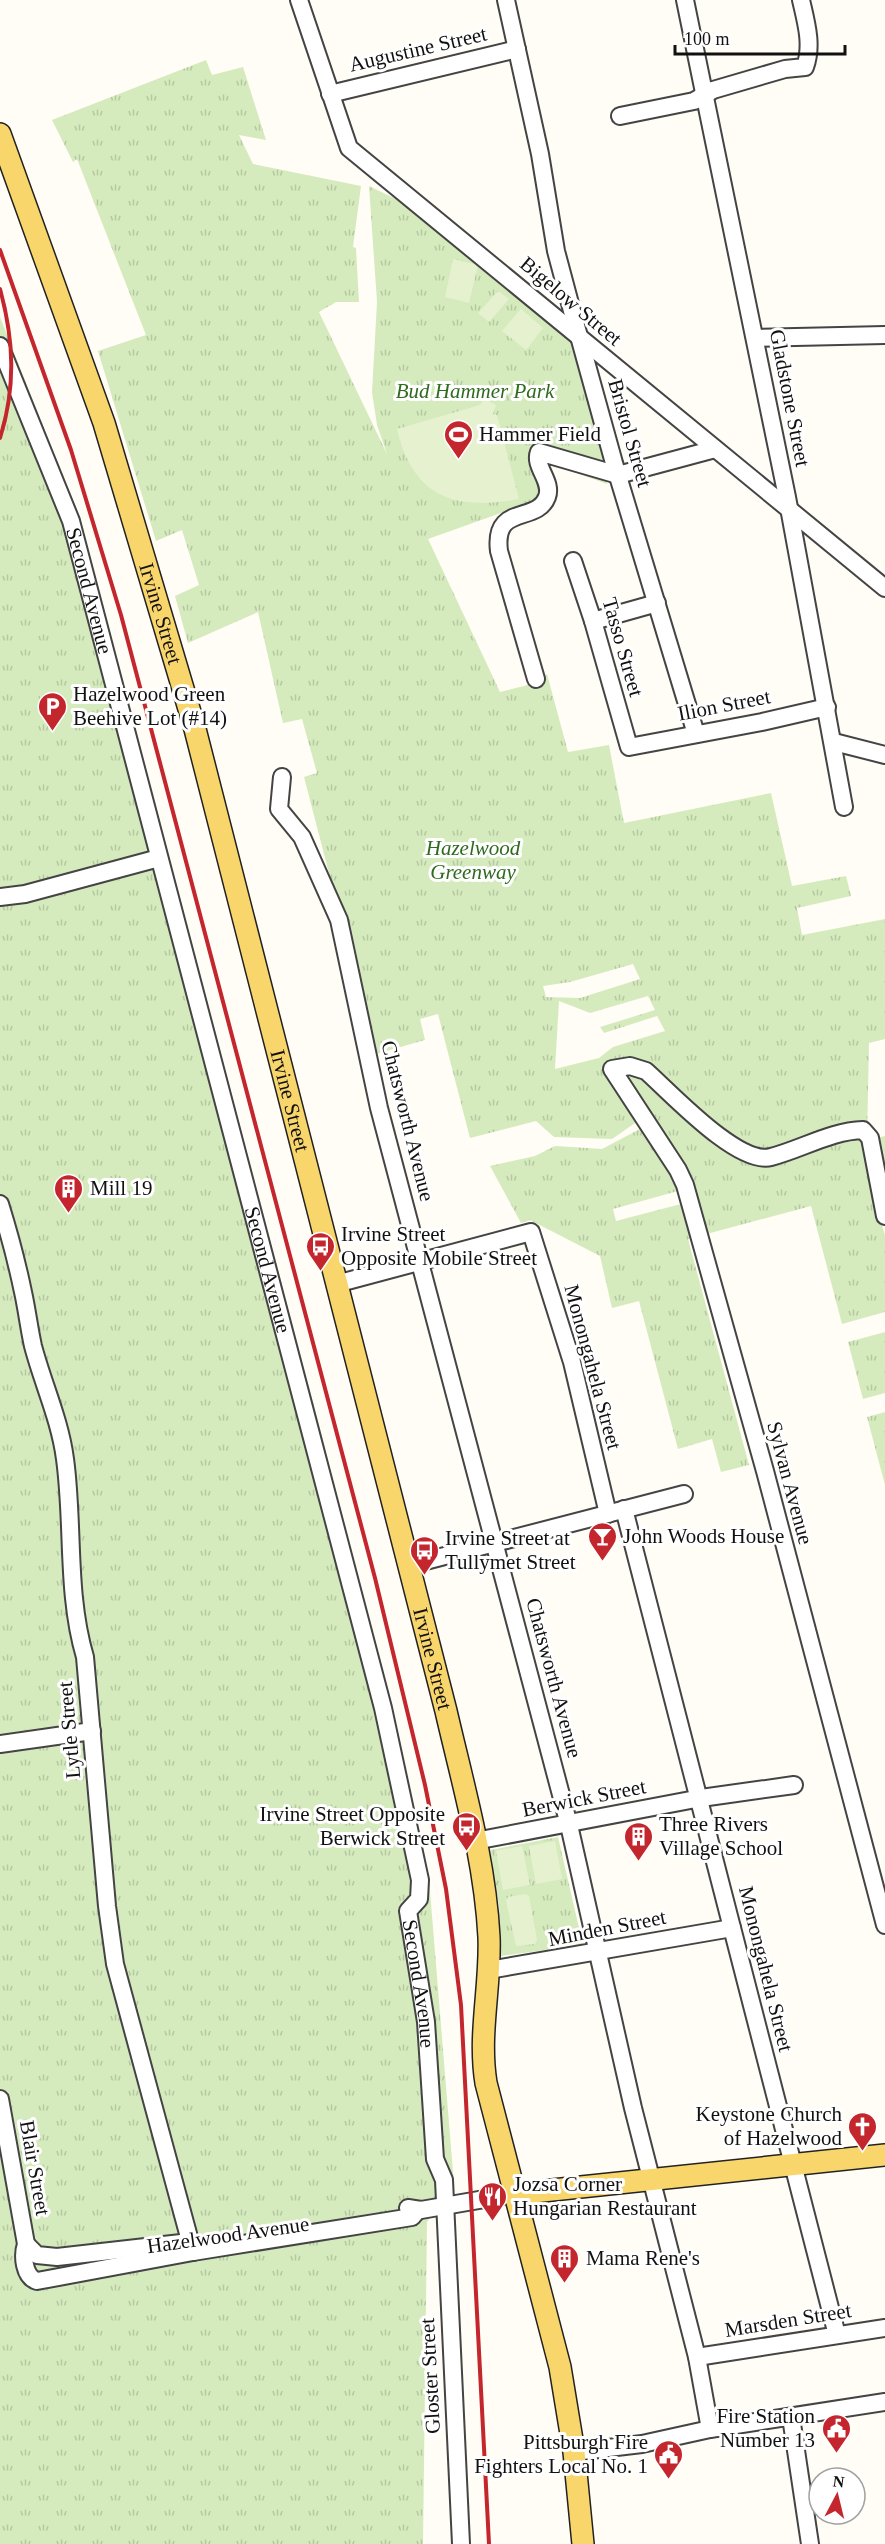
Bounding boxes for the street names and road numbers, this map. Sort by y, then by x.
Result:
street label: Augustine Street [347,21,489,77]
street label: Bigelow Street [515,252,627,351]
street label: Gladstone Street [765,327,815,469]
street label: Bristol Street [603,376,657,490]
street label: Second Avenue [61,525,117,657]
street label: Irvine Street [134,560,187,667]
street label: Tasso Street [597,595,649,699]
street label: Ilion Street [676,684,773,726]
street label: Chatsworth Avenue [376,1038,440,1204]
street label: Irvine Street [265,1047,315,1154]
street label: Second Avenue [240,1204,296,1335]
street label: Monongahela Street [559,1282,627,1452]
street label: Sylvan Avenue [762,1419,818,1547]
street label: Chatsworth Avenue [521,1595,587,1761]
street label: Irvine Street [408,1605,457,1712]
street label: Lytle Street [53,1680,85,1780]
street label: Berwick Street [520,1774,648,1822]
street label: Monongahela Street [734,1884,798,2054]
street label: Minden Street [546,1905,668,1951]
street label: Second Avenue [398,1918,440,2049]
street label: Blair Street [15,2119,55,2218]
street label: Hazelwood Avenue [145,2212,311,2258]
street label: Marsden Street [723,2298,853,2342]
street label: Gloster Street [415,2317,445,2435]

